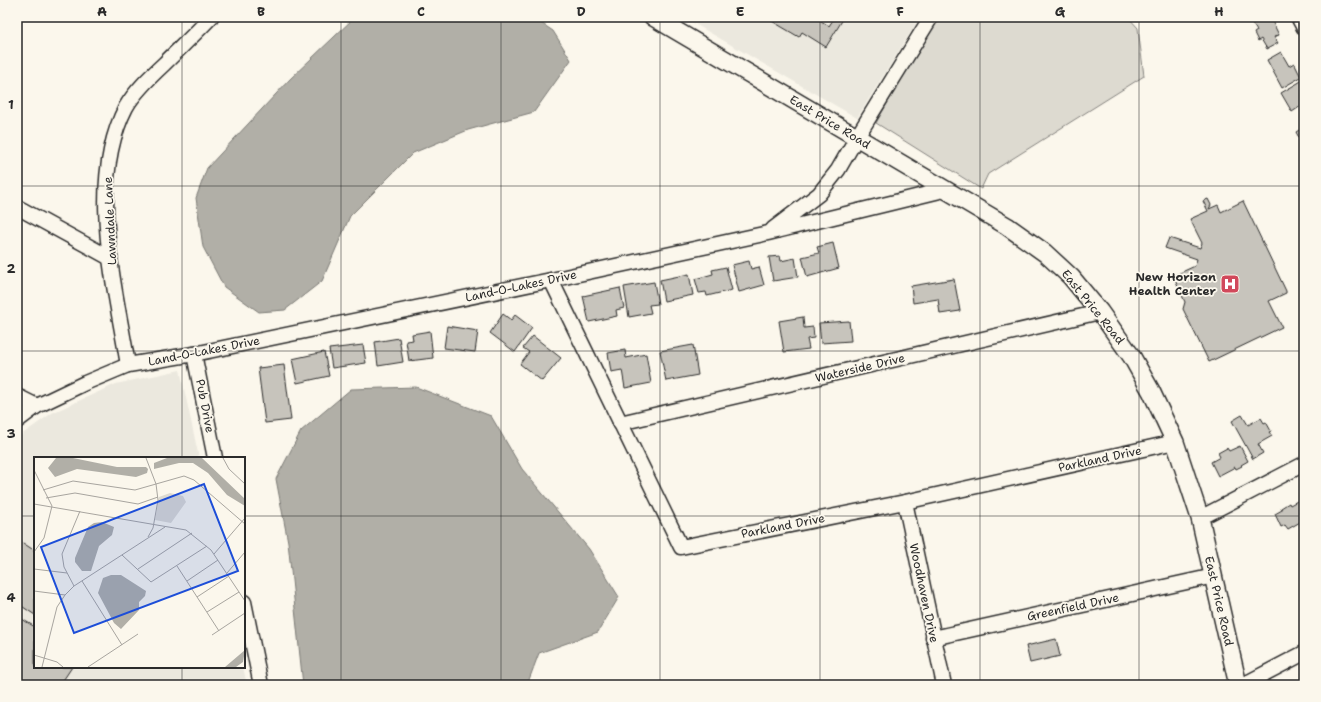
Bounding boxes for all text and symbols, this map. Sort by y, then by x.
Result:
text: A [97,3,107,20]
text: B [257,3,265,20]
text: C [417,3,425,20]
text: D [576,3,586,20]
text: E [736,3,745,20]
text: F [896,3,904,20]
text: G [1055,3,1066,20]
text: H [1214,3,1224,20]
street label: East Price Road [787,91,874,153]
text: 1 [8,96,14,113]
street label: Lawndale Lane [100,176,120,266]
text: 2 [6,260,16,277]
street label: Land-O-Lakes Drive [464,266,578,306]
street label: East Price Road [1058,266,1128,348]
place label: New Horizon Health Center [1129,269,1217,299]
hospital icon: New Horizon Health Center [1219,273,1241,295]
street label: Land-O-Lakes Drive [147,332,262,370]
street label: Waterside Drive [814,350,907,386]
street label: Pub Drive [192,378,218,434]
text: 3 [6,425,16,442]
street label: Parkland Drive [1057,442,1143,476]
inset map [34,457,245,668]
street label: Parkland Drive [740,510,826,542]
street label: Woodhaven Drive [906,542,942,644]
street label: East Price Road [1201,554,1237,648]
text: 4 [6,589,16,606]
street label: Greenfield Drive [1025,589,1121,625]

